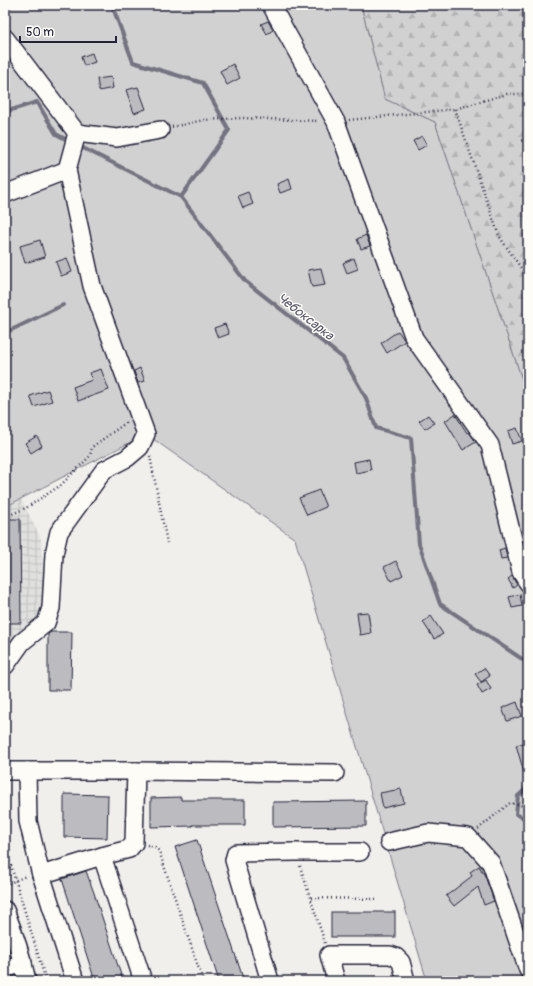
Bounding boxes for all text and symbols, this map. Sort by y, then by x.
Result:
scale bar [20,18,116,44]
text: 50 m [26,25,54,40]
water label: Чебоксарка [274,290,337,344]

